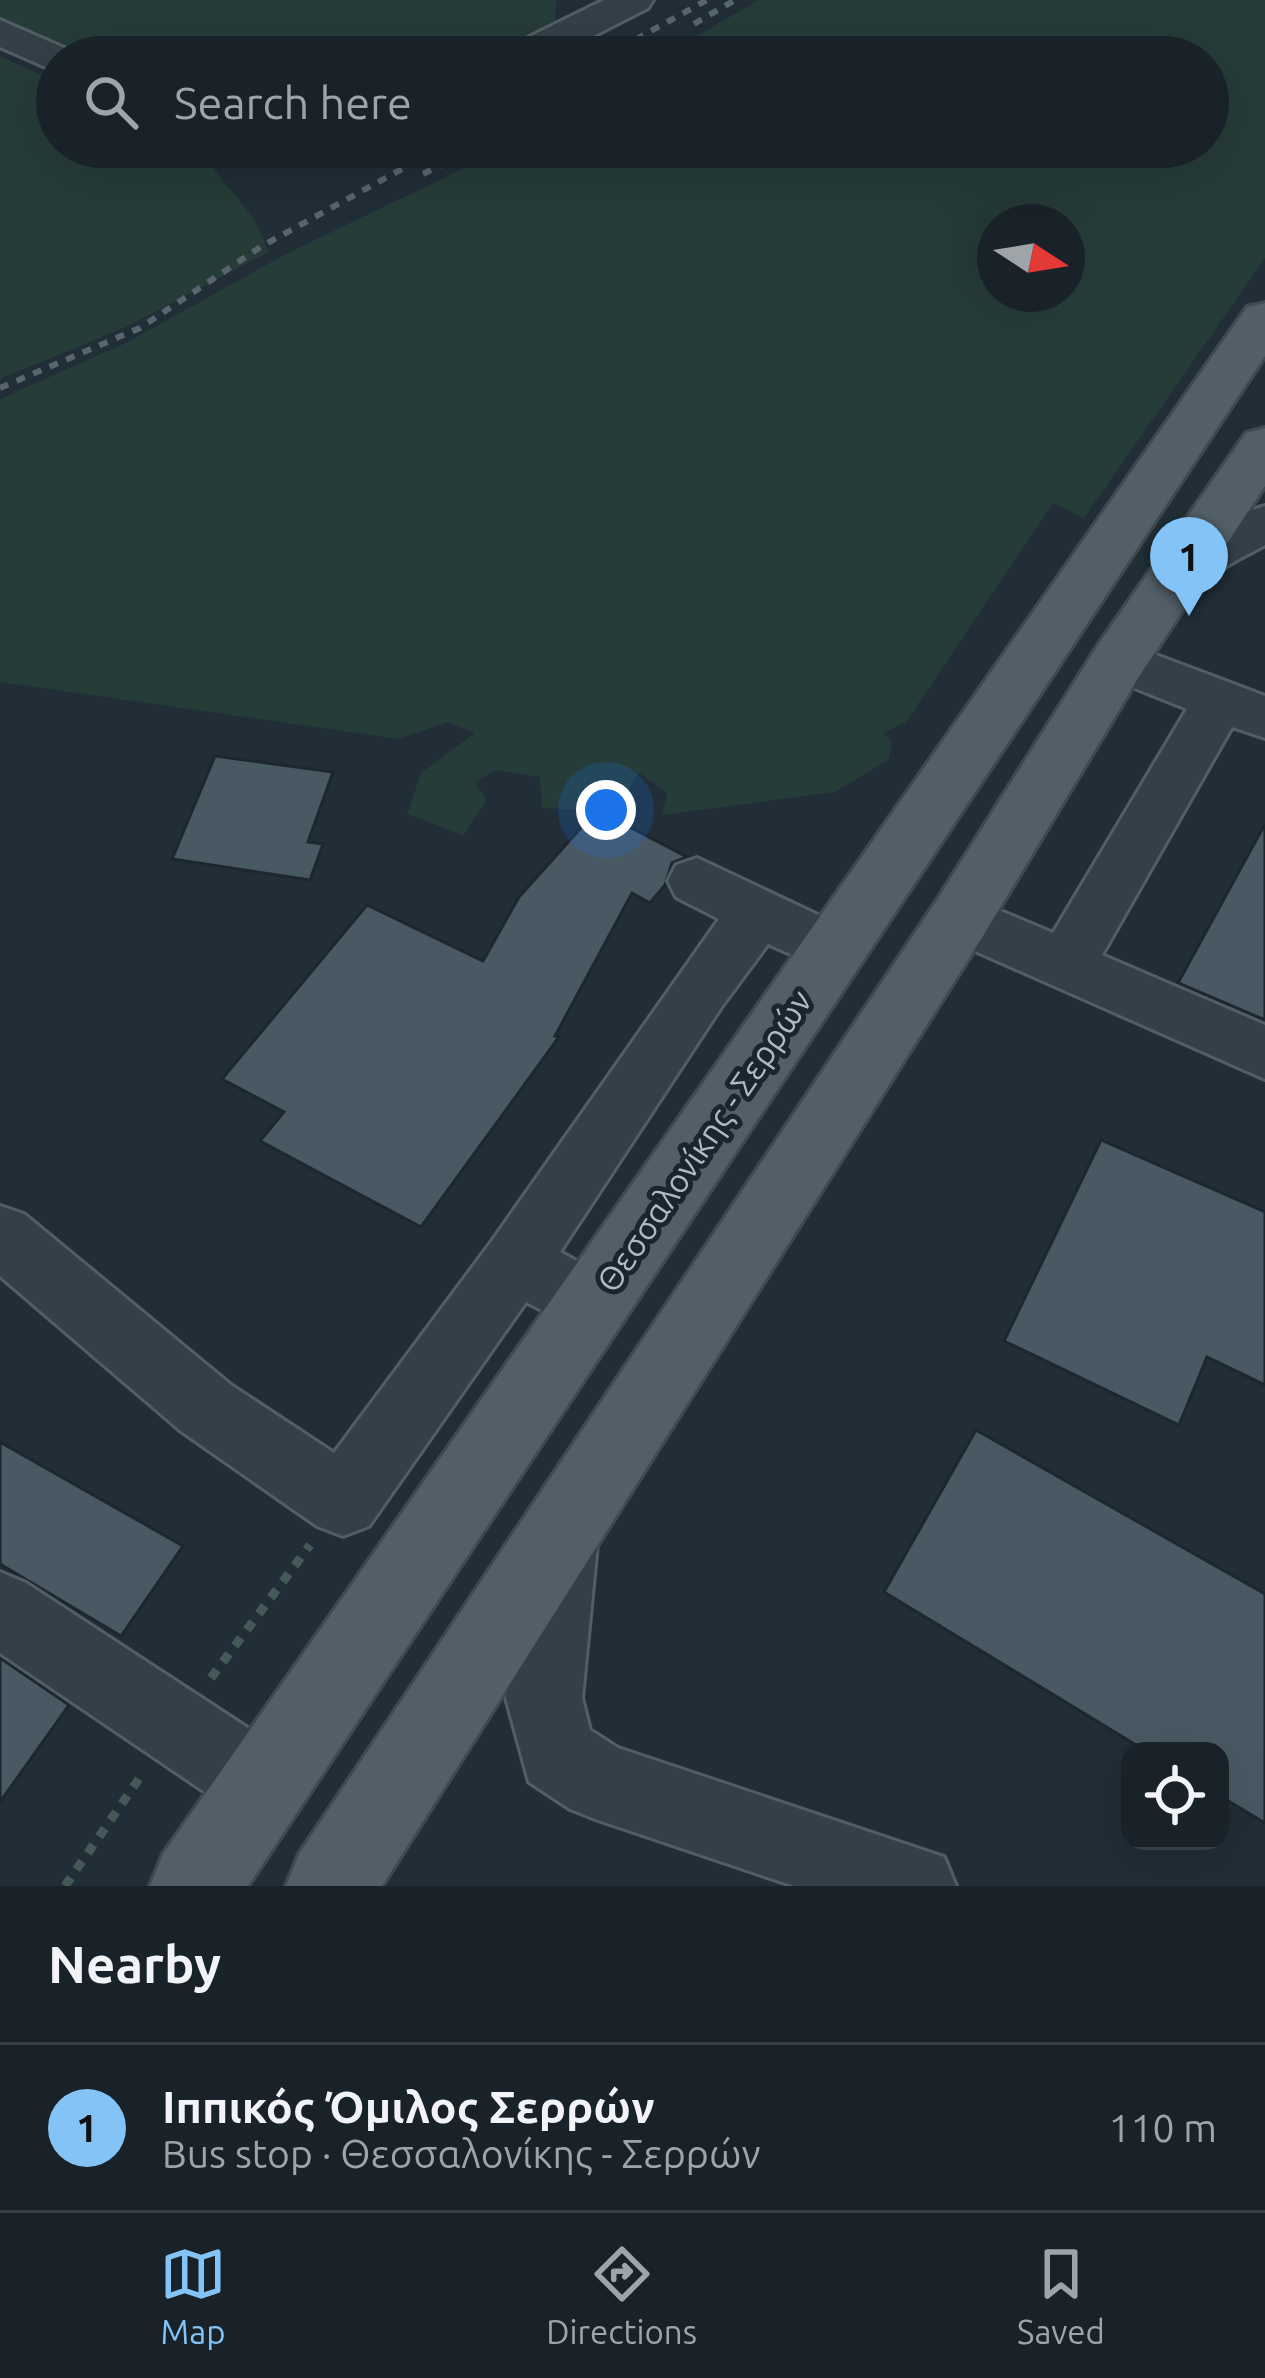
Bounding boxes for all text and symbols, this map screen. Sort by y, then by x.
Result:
search box [36,36,1229,168]
icon: search [78,69,144,135]
text: Search here [174,77,412,128]
north arrow [977,204,1085,312]
pin: 1 [1150,517,1228,616]
your location [576,780,636,840]
street label: Θεσσαλονίκης - Σερρών [589,983,819,1299]
map controls [1121,1742,1229,1850]
button: locate [1121,1742,1229,1850]
text: Nearby [48,1935,221,1993]
text: Ιππικός Όμιλος Σερρών [162,2081,655,2132]
text: 1 [76,2106,98,2149]
text: 110 m [1108,2106,1217,2149]
text: Bus stop · Θεσσαλονίκης - Σερρών [162,2132,760,2175]
tab: Map [160,2241,226,2350]
tab: Directions [546,2241,697,2350]
tab: Saved [1017,2241,1105,2350]

